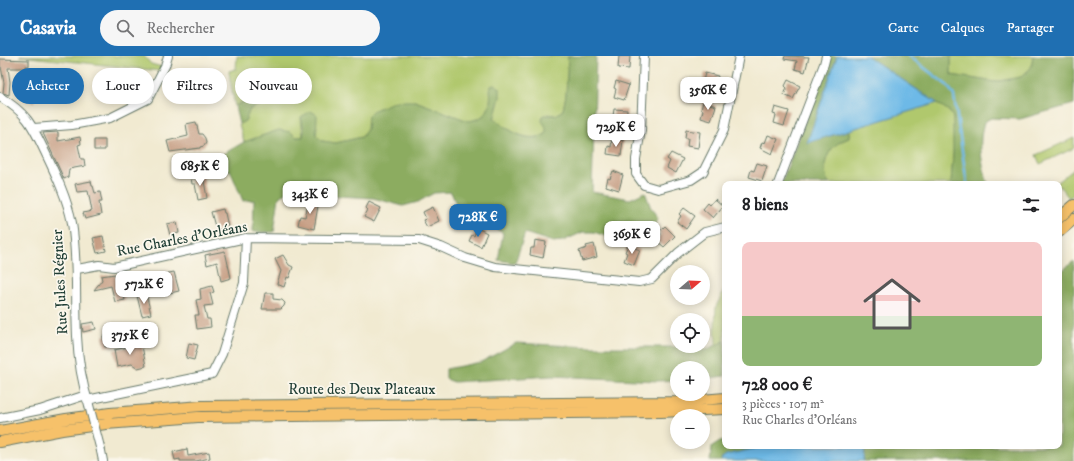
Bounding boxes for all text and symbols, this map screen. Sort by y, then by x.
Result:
search box [100,10,380,46]
text: Casavia [20,17,76,40]
icon: search [114,17,136,39]
text: Rechercher [146,19,215,38]
text: Carte [888,19,919,37]
text: Calques [941,19,984,37]
text: Partager [1006,19,1054,37]
chip: Acheter [12,68,84,104]
chip: Louer [92,68,154,104]
chip: Filtres [162,68,227,104]
chip: Nouveau [235,68,312,104]
pin: 356K € [675,77,741,111]
text: 356K € [689,82,727,98]
pin: 729K € [583,114,649,148]
text: 729K € [596,119,636,135]
pin: 685K € [167,153,233,187]
text: 685K € [180,158,220,174]
pin: 343K € [277,181,343,215]
text: 343K € [292,186,328,202]
text: 8 biens [742,194,788,216]
icon: filters [1020,194,1042,216]
pin: 728K € [445,204,511,238]
text: 728K € [458,209,498,225]
street label: Rue Charles d'Orléans [115,217,249,261]
pin: 369K € [599,221,665,255]
text: 369K € [613,226,651,242]
street label: Rue Jules Régnier [48,228,72,335]
north arrow [670,265,710,305]
map controls [670,265,710,449]
icon: home [856,268,928,340]
pin: 572K € [111,271,177,305]
text: 572K € [124,276,164,292]
button: locate [670,313,710,353]
pin: 375K € [97,322,163,356]
text: 375K € [111,327,149,343]
button: + [670,361,710,401]
text: 728 000 € [742,374,813,396]
street label: Route des Deux Plateaux [288,380,436,399]
text: 3 pièces · 107 m² [742,396,824,412]
button: − [670,409,710,449]
text: Rue Charles d'Orléans [742,412,857,428]

